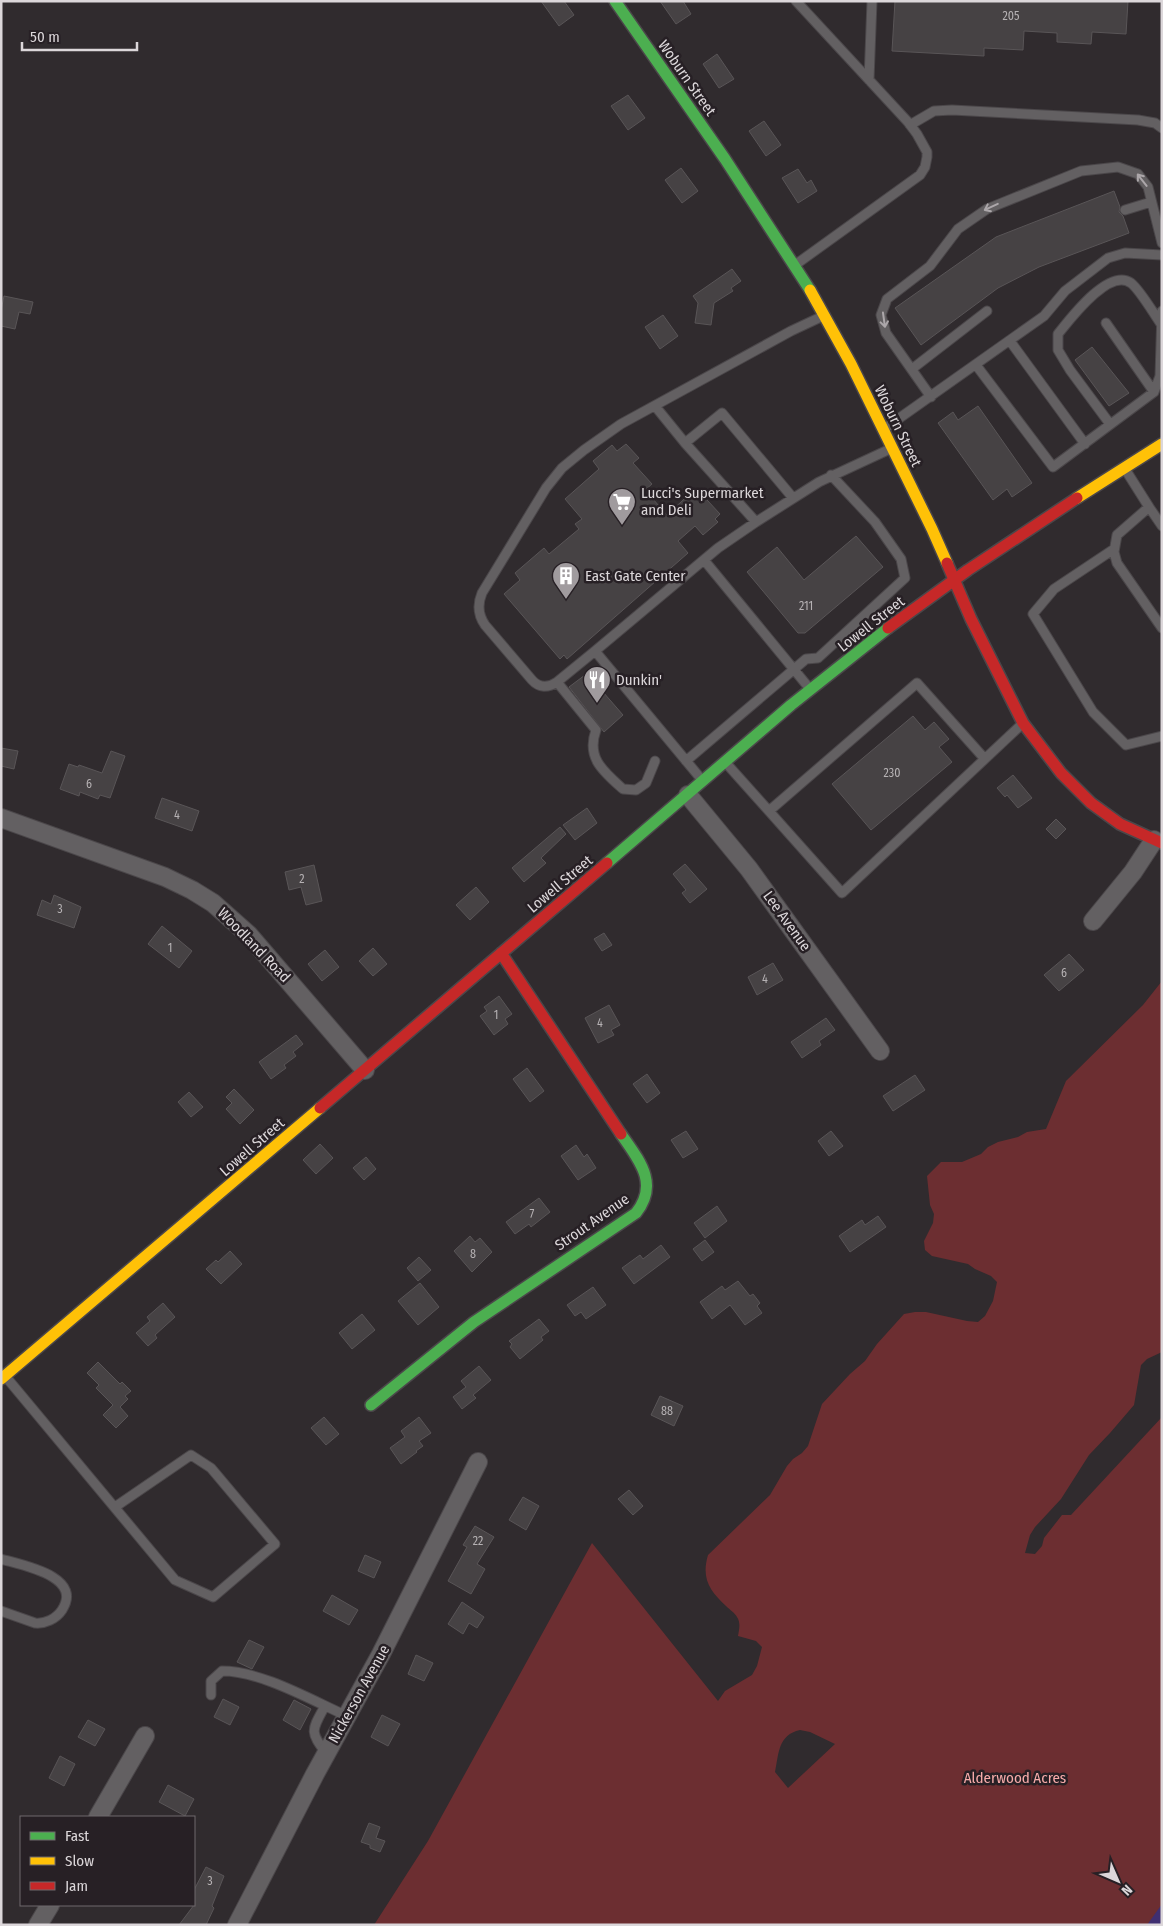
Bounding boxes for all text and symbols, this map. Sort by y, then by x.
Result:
house number: 205 [1002,9,1020,23]
scale bar [22,20,138,52]
text: 50 m [30,28,60,46]
street label: Woburn Street [654,37,720,119]
one-way arrow [1137,173,1147,187]
one-way arrow [984,203,999,213]
one-way arrow [879,311,889,327]
street label: Woburn Street [871,382,925,470]
place label: Lucci's Supermarket and Deli [641,484,764,519]
supermarket icon: Lucci's Supermarket and Deli [607,487,637,526]
building icon: East Gate Center [551,561,581,600]
place label: East Gate Center [585,567,686,585]
street label: Lowell Street [834,592,908,656]
house number: 211 [799,599,813,613]
restaurant icon: Dunkin' [582,665,612,704]
place label: Dunkin' [616,671,662,689]
house number: 230 [884,766,900,780]
house number: 6 [86,777,92,791]
house number: 4 [174,808,180,822]
street label: Lowell Street [524,851,596,917]
house number: 2 [299,872,305,886]
street label: Lee Avenue [759,887,815,955]
house number: 3 [57,902,63,916]
street label: Woodland Road [214,904,294,986]
house number: 1 [168,941,172,955]
house number: 6 [1061,966,1067,980]
house number: 4 [762,972,768,986]
house number: 1 [494,1008,498,1022]
house number: 4 [597,1016,603,1030]
street label: Lowell Street [216,1114,288,1180]
street label: Strout Avenue [551,1190,633,1254]
house number: 7 [530,1207,535,1221]
house number: 8 [470,1247,476,1261]
house number: 88 [661,1404,673,1418]
house number: 22 [473,1534,483,1548]
street label: Nickerson Avenue [325,1642,393,1746]
park label: Alderwood Acres [964,1769,1066,1787]
legend [20,1816,195,1906]
text: Fast [65,1827,89,1845]
text: Slow [65,1852,94,1870]
north arrow [1093,1856,1143,1906]
house number: 3 [207,1874,213,1888]
text: Jam [65,1877,88,1895]
text: N [1118,1881,1136,1899]

